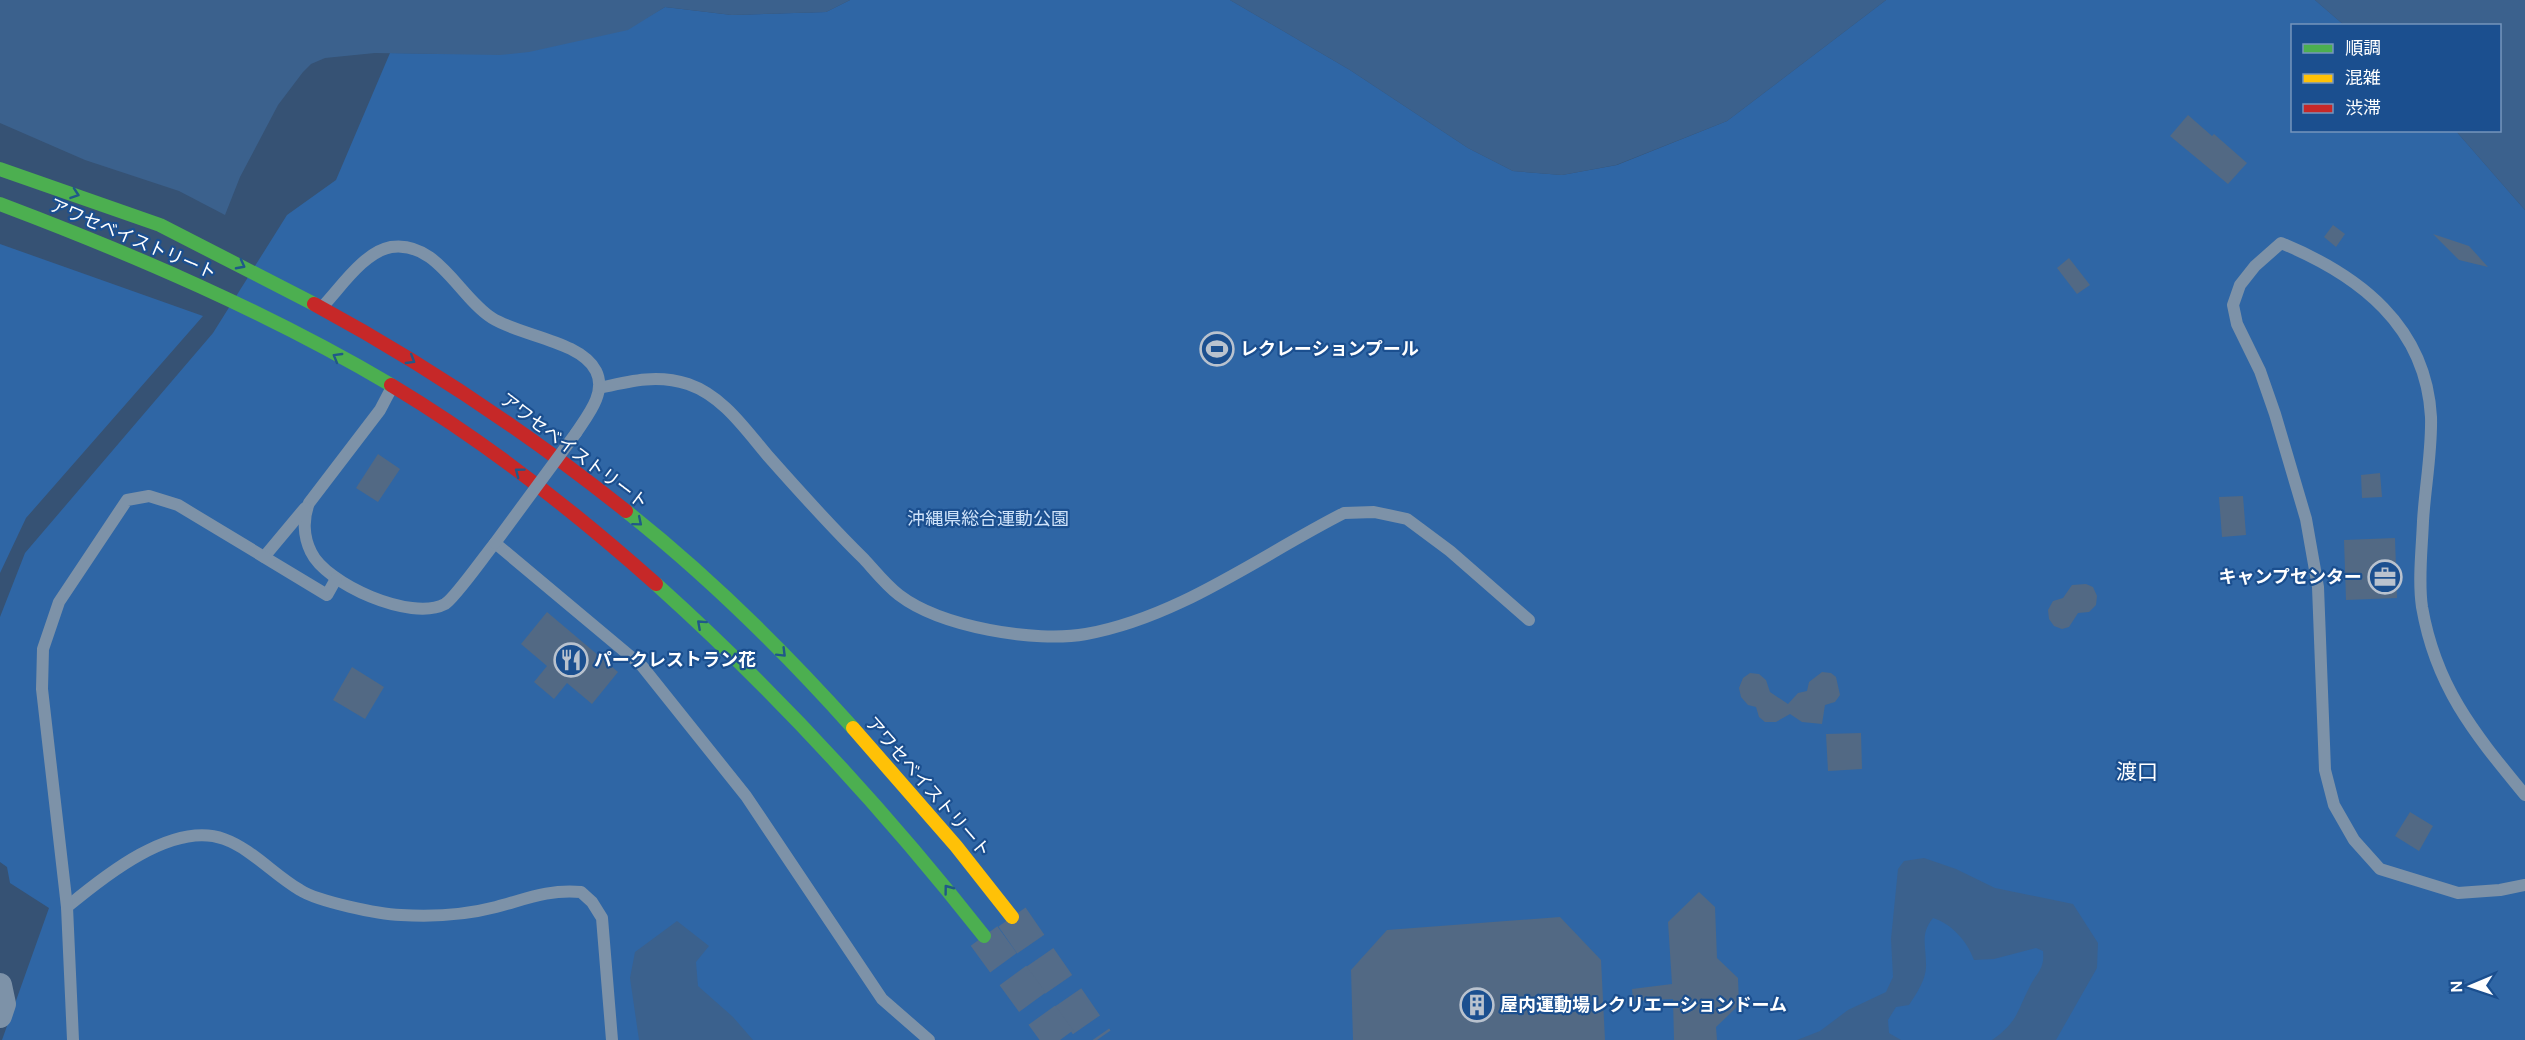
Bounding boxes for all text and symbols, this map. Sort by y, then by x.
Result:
legend [2291,24,2501,132]
text: 順調 [2345,36,2381,60]
text: 混雑 [2345,66,2381,90]
text: 渋滞 [2345,96,2381,120]
one-way arrow [70,187,80,200]
street label: アワセベイストリート [46,193,220,285]
one-way arrow [234,258,245,270]
sports icon: レクレーションプール [1199,331,1235,367]
place label: レクレーションプール [1240,337,1419,361]
one-way arrow [333,352,343,364]
one-way arrow [405,352,415,364]
street label: アワセベイストリート [495,387,653,515]
one-way arrow [515,468,526,479]
park label: 沖縄県総合運動公園 [907,507,1069,531]
one-way arrow [631,514,642,525]
office icon: キャンプセンター [2367,559,2403,595]
place label: キャンプセンター [2219,565,2362,589]
one-way arrow [697,620,708,631]
restaurant icon: パークレストラン花 [553,642,589,678]
one-way arrow [775,647,786,657]
place label: パークレストラン花 [594,648,756,672]
street label: アワセベイストリート [860,711,996,863]
district label: 渡口 [2116,758,2158,786]
one-way arrow [945,885,956,896]
north arrow [2441,956,2501,1016]
text: N [2446,980,2467,993]
building icon: 屋内運動場レクリエーションドーム [1459,987,1495,1023]
place label: 屋内運動場レクリエーションドーム [1500,993,1787,1017]

